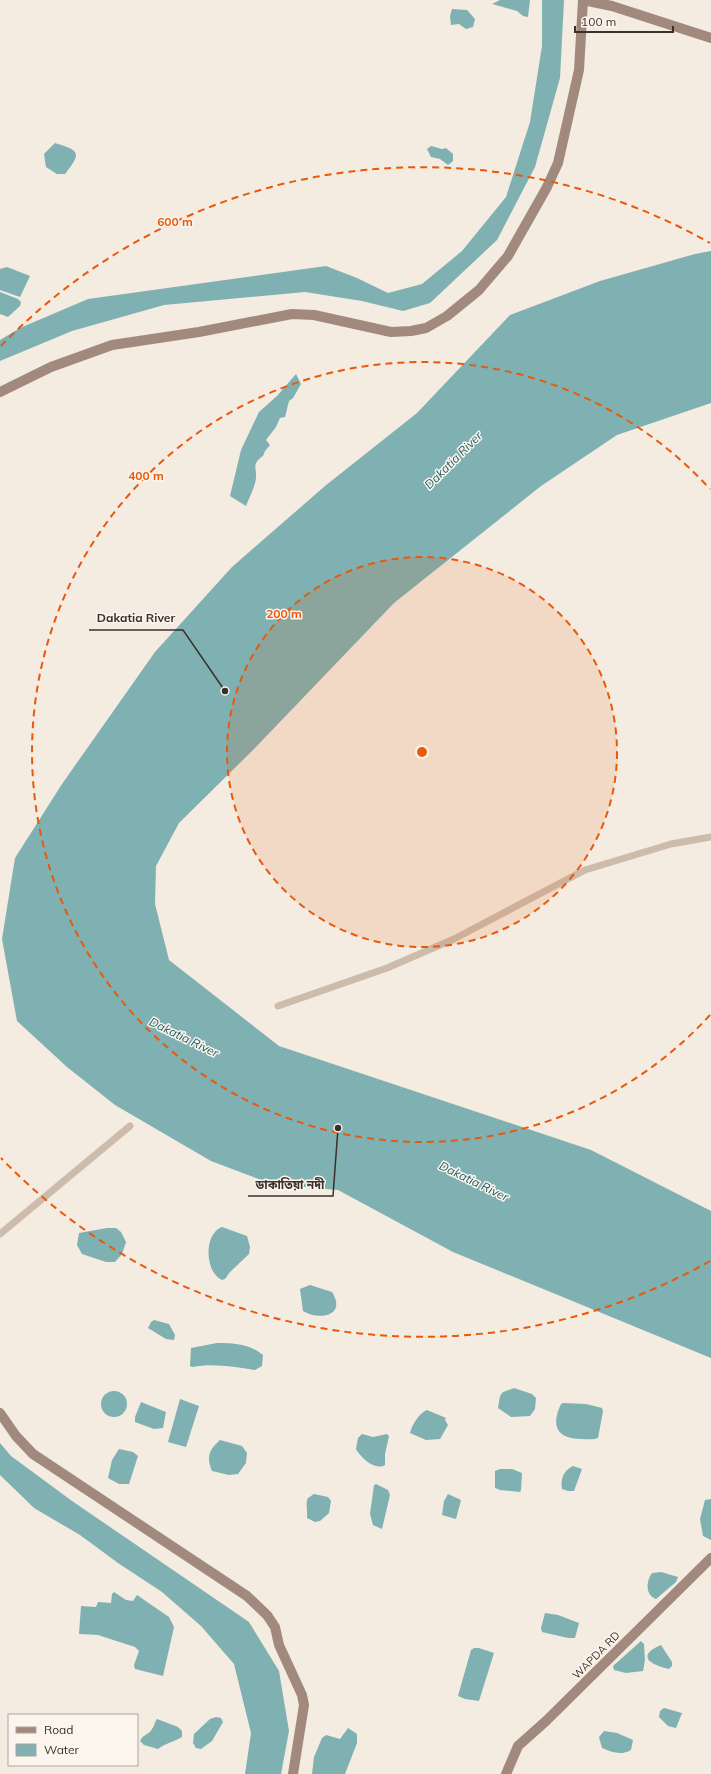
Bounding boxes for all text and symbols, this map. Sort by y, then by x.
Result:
scale bar [575,8,673,34]
text: 100 m [581,14,616,29]
text: 600 m [157,214,193,229]
water label: Dakatia River [421,428,485,492]
text: 400 m [128,468,164,483]
callout: Dakatia River [89,606,183,630]
text: 200 m [266,606,302,621]
text: Dakatia River [97,610,175,625]
centre of rings [415,745,429,759]
water label: Dakatia River [147,1014,222,1061]
water label: Dakatia River [437,1158,512,1205]
callout: ডাকাতিয়া নদী [248,1172,333,1196]
text: ডাকাতিয়া নদী [255,1177,325,1192]
street label: WAPDA RD [569,1628,623,1682]
legend [8,1714,138,1766]
text: Road [44,1722,73,1737]
text: Water [44,1742,80,1757]

